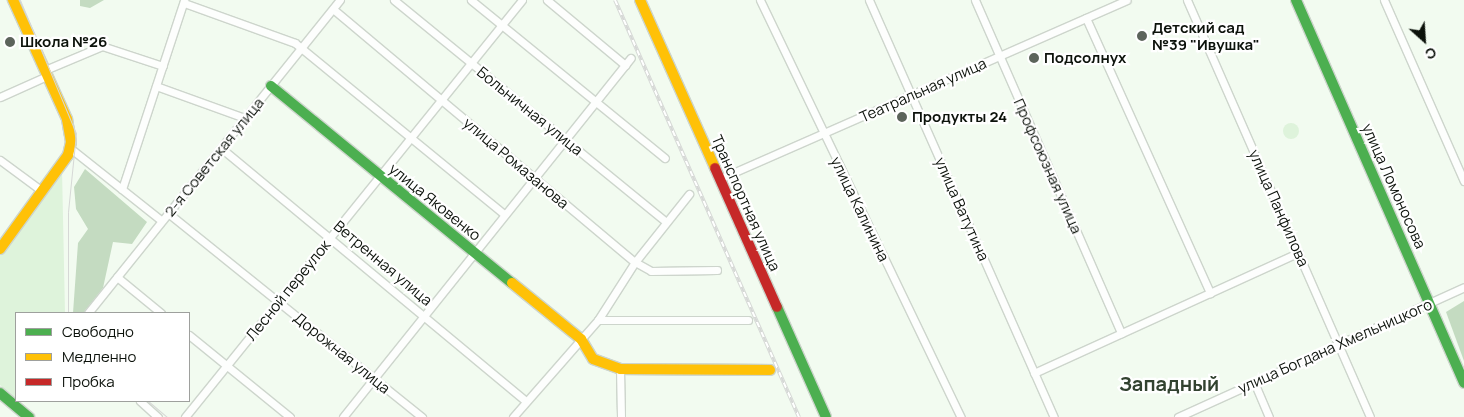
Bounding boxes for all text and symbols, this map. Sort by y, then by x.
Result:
north arrow [1399,15,1449,65]
place label: Детский сад №39 "Ивушка" [1152,18,1260,53]
marker: Детский сад №39 "Ивушка" [1136,30,1148,42]
place label: Школа №26 [20,33,107,51]
marker: Школа №26 [4,36,16,48]
text: С [1422,43,1440,65]
place label: Подсолнух [1044,49,1126,67]
marker: Подсолнух [1028,52,1040,64]
street label: Театральная улица [857,54,989,126]
street label: Больничная улица [474,63,586,159]
street label: 2-я Советская улица [161,94,267,220]
street label: Профсоюзная улица [1010,96,1086,236]
place label: Продукты 24 [912,108,1007,126]
marker: Продукты 24 [896,111,908,123]
street label: улица Ромазанова [460,114,572,212]
street label: улица Ломоносова [1358,121,1430,251]
street label: Транспортная улица [708,132,784,274]
street label: улица Панфилова [1245,147,1313,269]
street label: улица Калинина [827,154,893,264]
street label: улица Ватутина [931,154,993,264]
street label: улица Яковенко [385,160,485,244]
street label: Ветренная улица [330,217,436,309]
street label: Лесной переулок [242,236,334,344]
street label: улица Богдана Хмельницкого [1235,295,1435,397]
street label: Дорожная улица [290,309,394,397]
legend [15,312,190,402]
text: Свободно [62,321,134,342]
text: Медленно [62,346,136,367]
text: Пробка [62,371,115,392]
district label: Западный [1119,371,1219,395]

